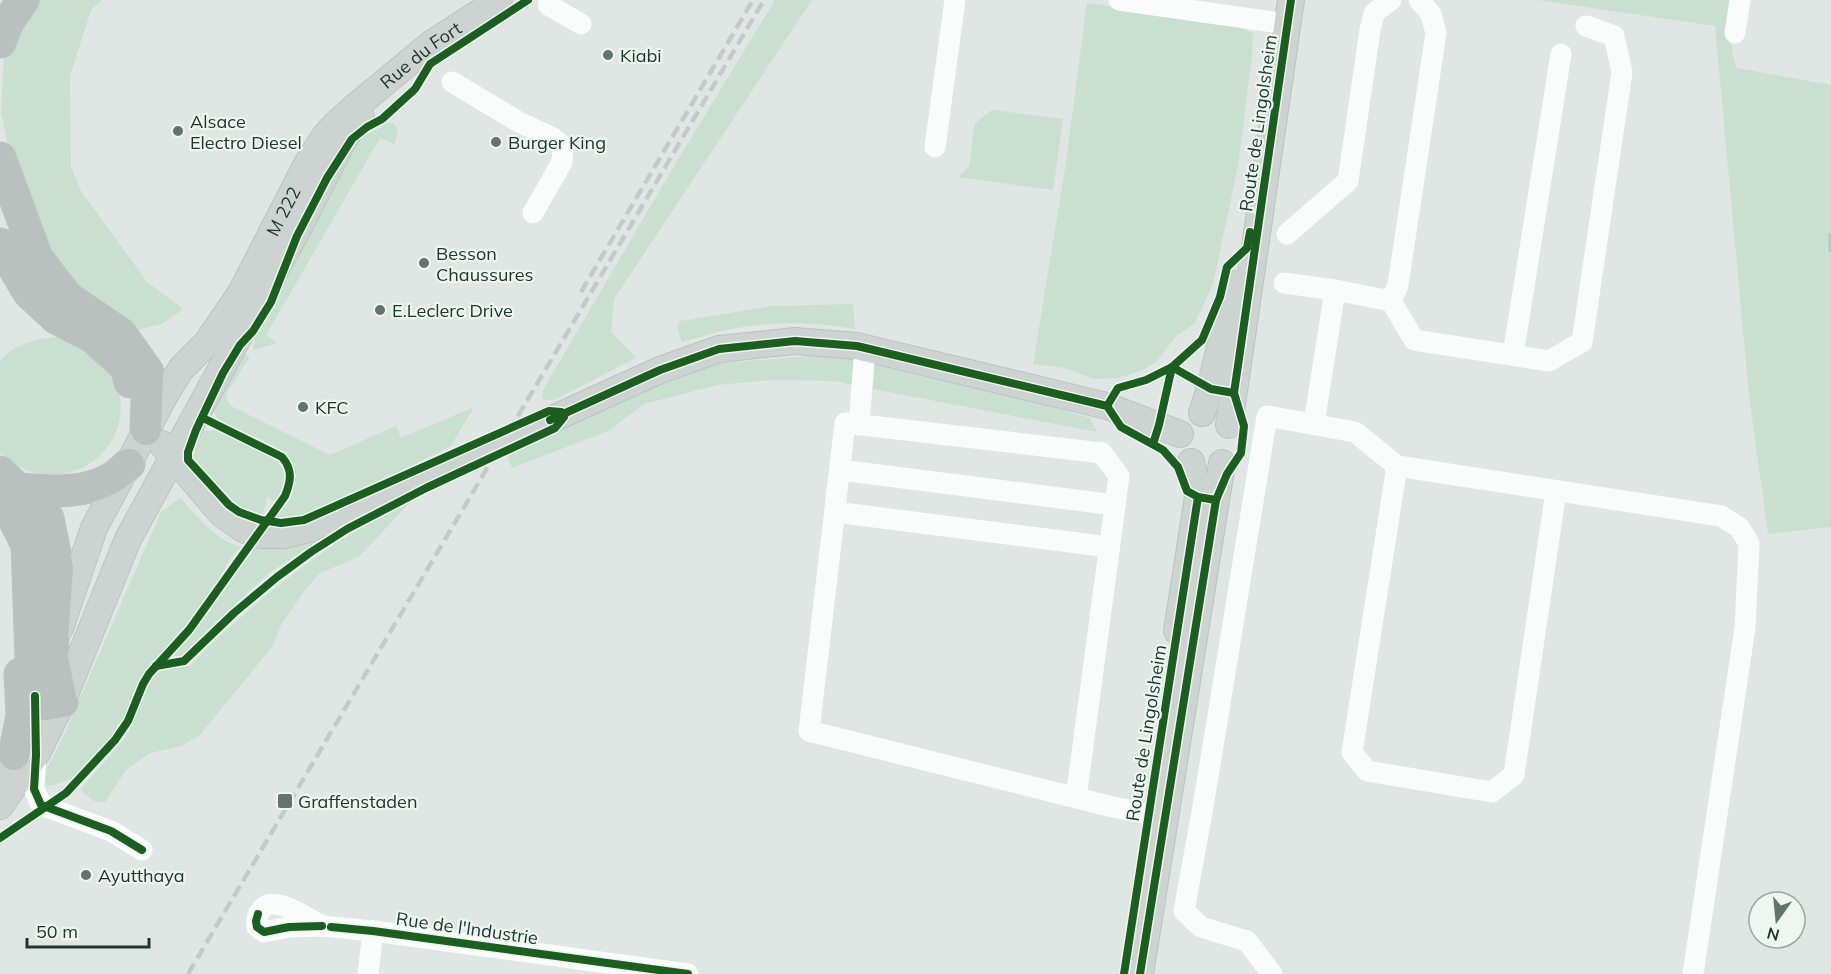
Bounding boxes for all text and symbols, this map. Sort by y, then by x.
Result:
street label: Rue du Fort [375,16,465,93]
street label: Route de Lingolsheim [1234,33,1282,213]
place label: Kiabi [620,44,662,67]
marker: Kiabi [601,48,615,62]
place label: Alsace Electro Diesel [190,110,302,154]
marker: Alsace Electro Diesel [171,124,185,138]
place label: Burger King [508,131,606,154]
marker: Burger King [489,135,503,149]
street label: M 222 [261,183,305,240]
place label: Besson Chaussures [436,242,533,286]
marker: Besson Chaussures [417,256,431,270]
place label: E.Leclerc Drive [392,299,513,322]
marker: E.Leclerc Drive [373,303,387,317]
place label: KFC [315,396,349,419]
marker: KFC [296,400,310,414]
street label: Route de Lingolsheim [1121,643,1171,823]
place label: Graffenstaden [298,790,417,813]
marker: Graffenstaden [276,792,294,810]
place label: Ayutthaya [98,864,185,887]
marker: Ayutthaya [79,868,93,882]
north arrow [1747,890,1807,950]
street label: Rue de l'Industrie [395,907,539,949]
scale bar [27,911,148,949]
text: 50 m [36,920,78,943]
text: N [1765,923,1782,946]

